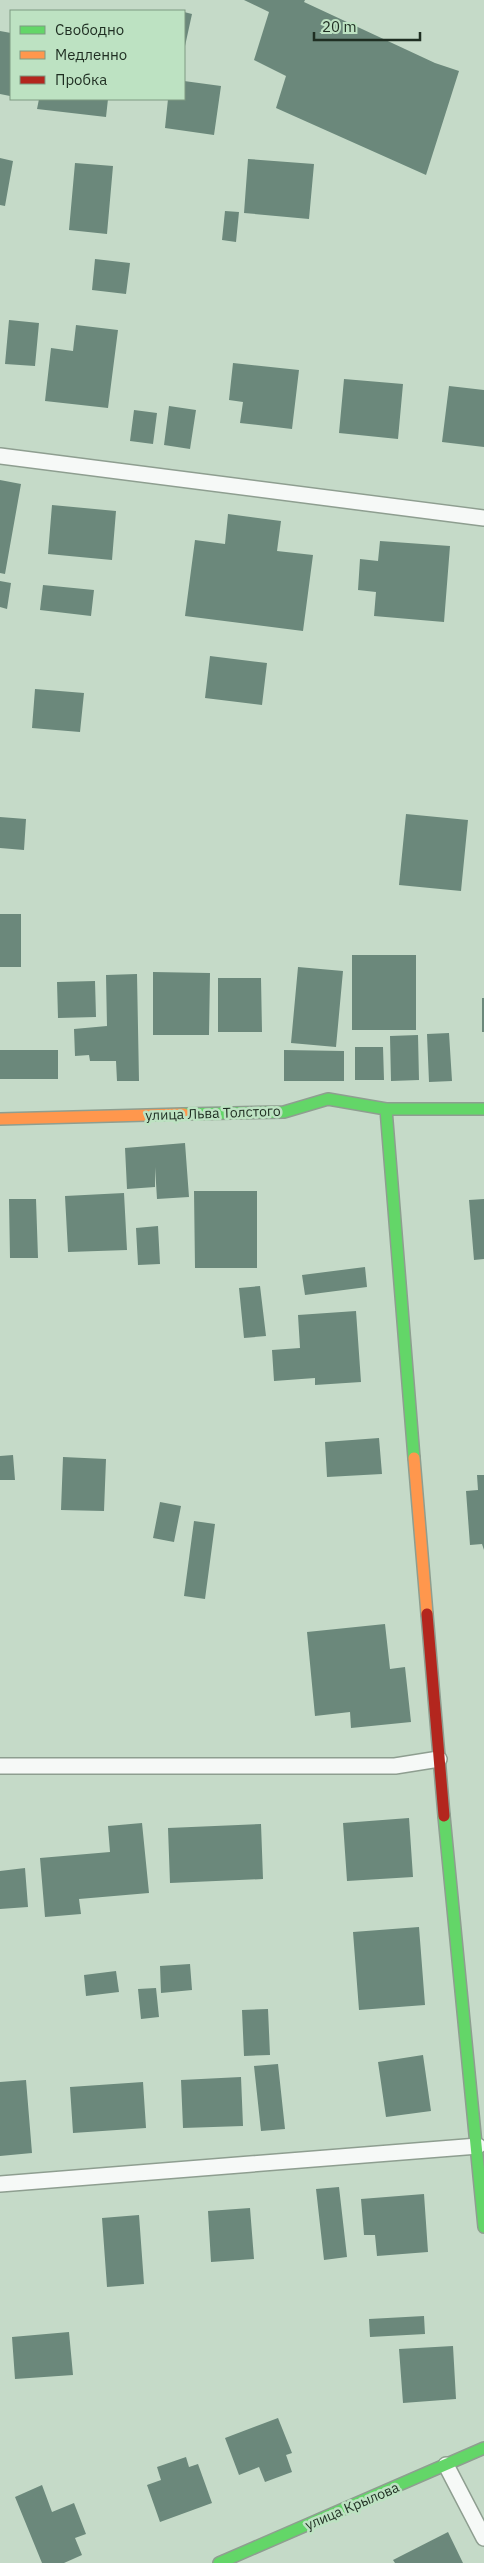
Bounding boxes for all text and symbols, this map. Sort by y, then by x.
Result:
legend [10,10,185,100]
scale bar [314,10,420,42]
text: 20 m [322,17,357,36]
text: Свободно [55,20,124,39]
text: Медленно [55,45,127,64]
text: Пробка [55,70,107,89]
street label: улица Льва Толстого [145,1102,281,1124]
street label: улица Крылова [302,2478,402,2534]

